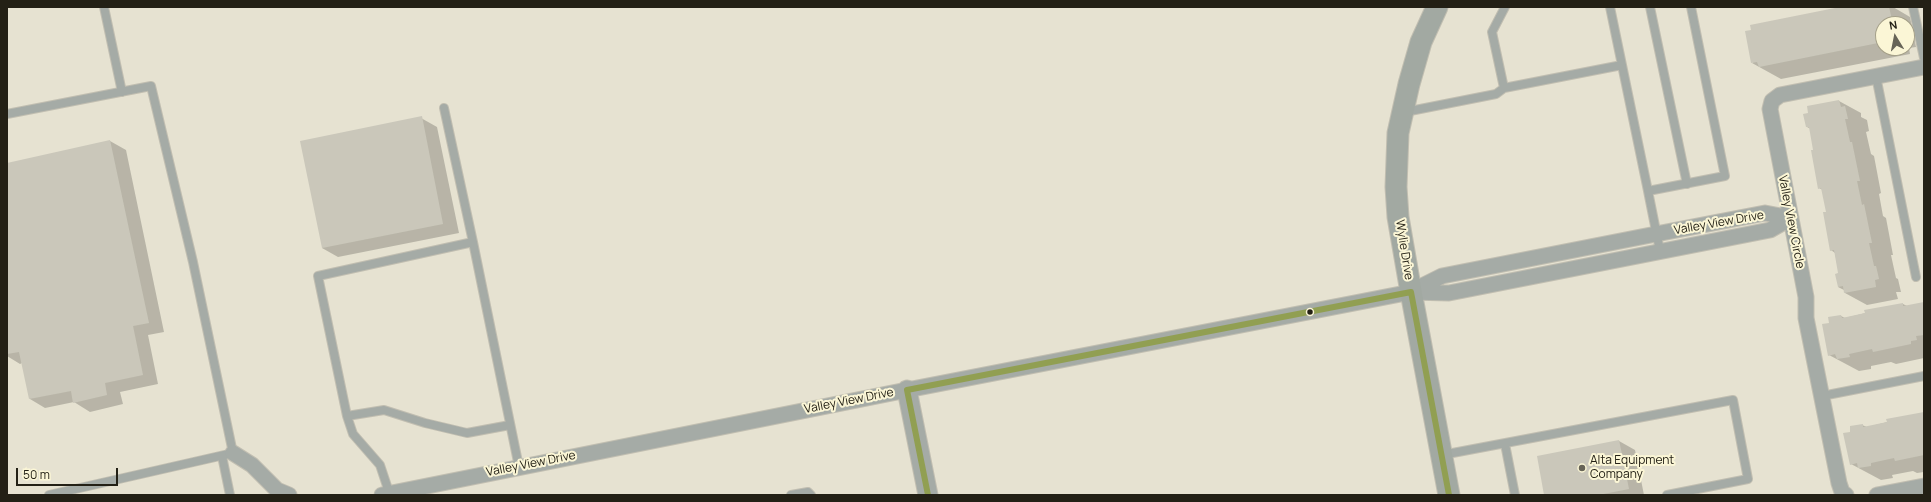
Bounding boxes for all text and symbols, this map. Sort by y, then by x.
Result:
north arrow [1875,16,1915,56]
text: N [1888,17,1898,33]
street label: Valley View Circle [1775,174,1807,270]
street label: Valley View Drive [1673,208,1765,238]
street label: Wylie Drive [1392,219,1416,281]
unlabelled marker [1305,307,1315,317]
street label: Valley View Drive [803,385,895,417]
street label: Valley View Drive [485,448,577,480]
place label: Alta Equipment Company [1590,454,1674,482]
scale bar [18,460,120,486]
marker: Alta Equipment Company [1577,463,1587,473]
text: 50 m [23,466,50,483]

